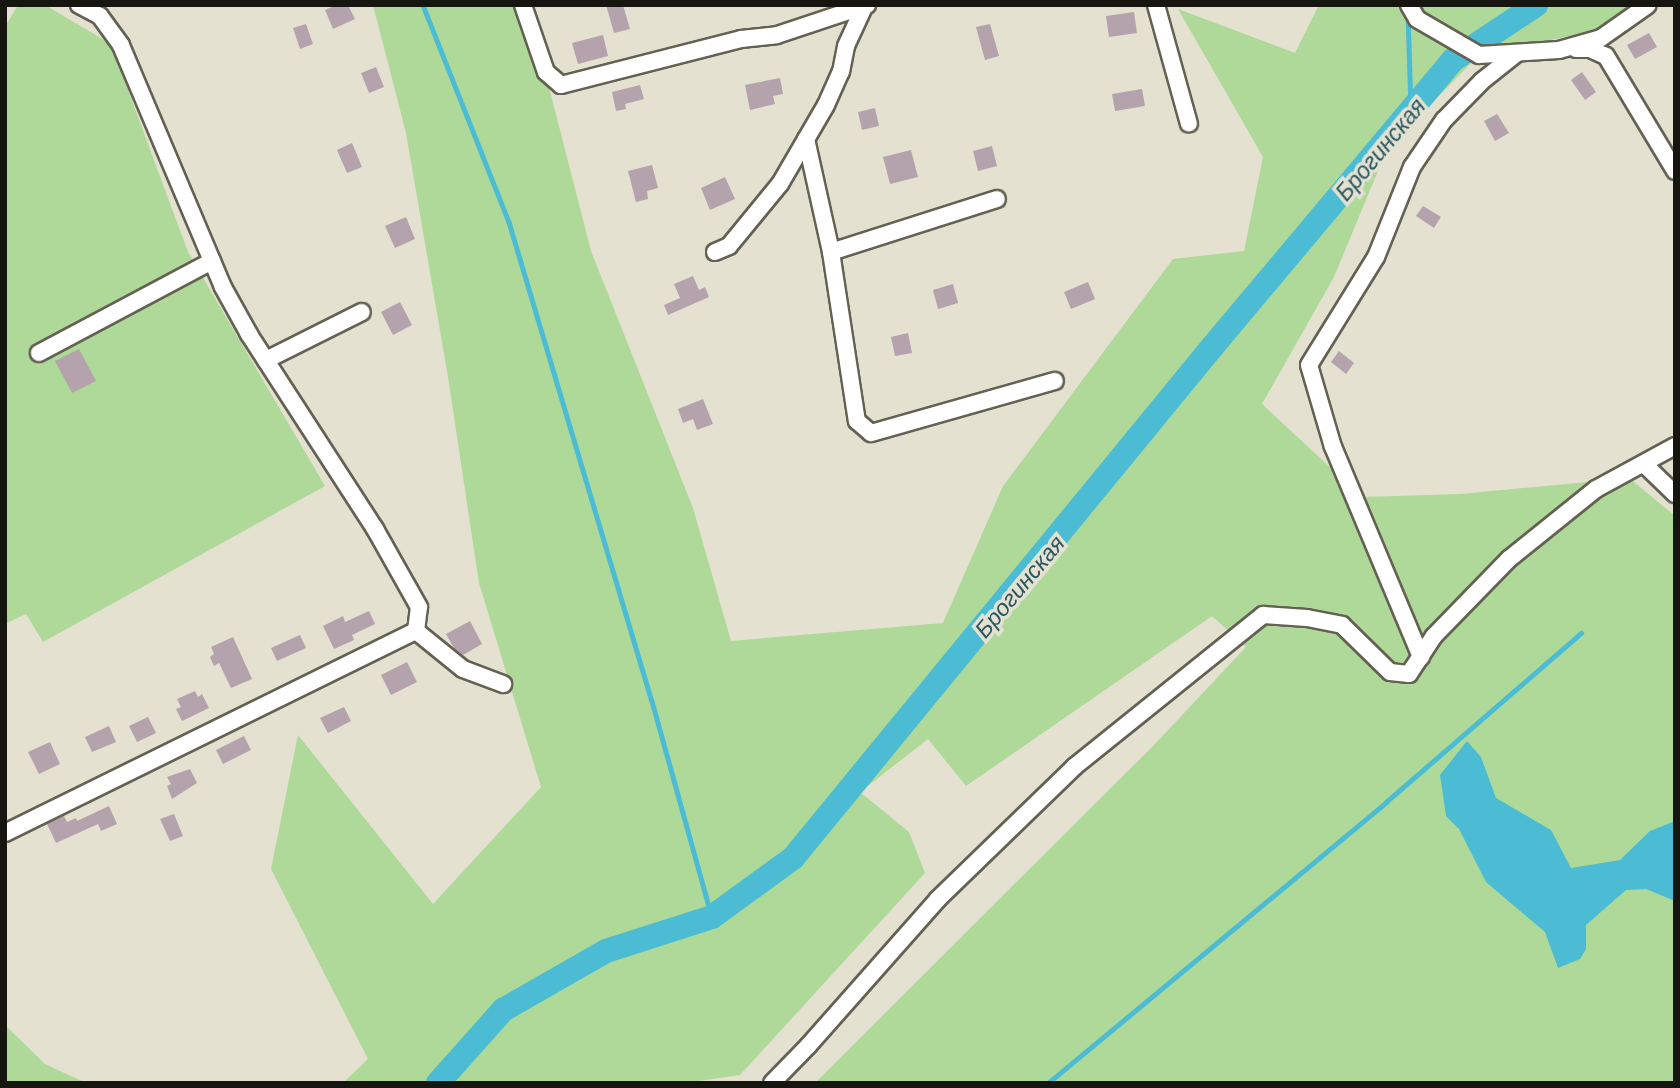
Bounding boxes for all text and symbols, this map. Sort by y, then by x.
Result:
water label: Брогинская [1329,92,1431,206]
water label: Брогинская [968,529,1070,643]

